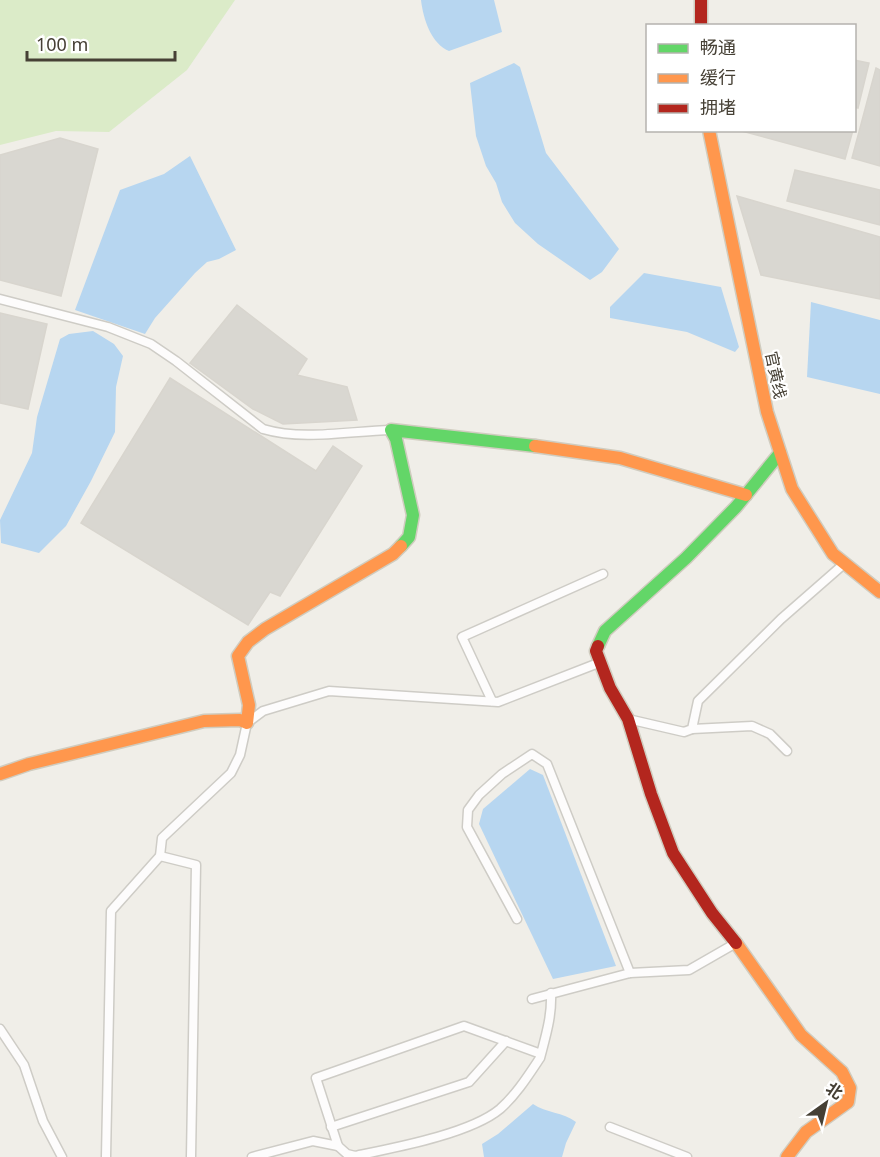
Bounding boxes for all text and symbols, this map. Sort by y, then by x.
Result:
scale bar [27,24,176,62]
legend [646,24,856,132]
text: 100 m [36,32,88,56]
text: 畅通 [700,35,736,59]
text: 缓行 [700,65,736,89]
text: 拥堵 [700,95,736,119]
street label: 官黄线 [760,349,792,401]
north arrow [796,1073,856,1133]
text: 北 [822,1077,847,1104]

